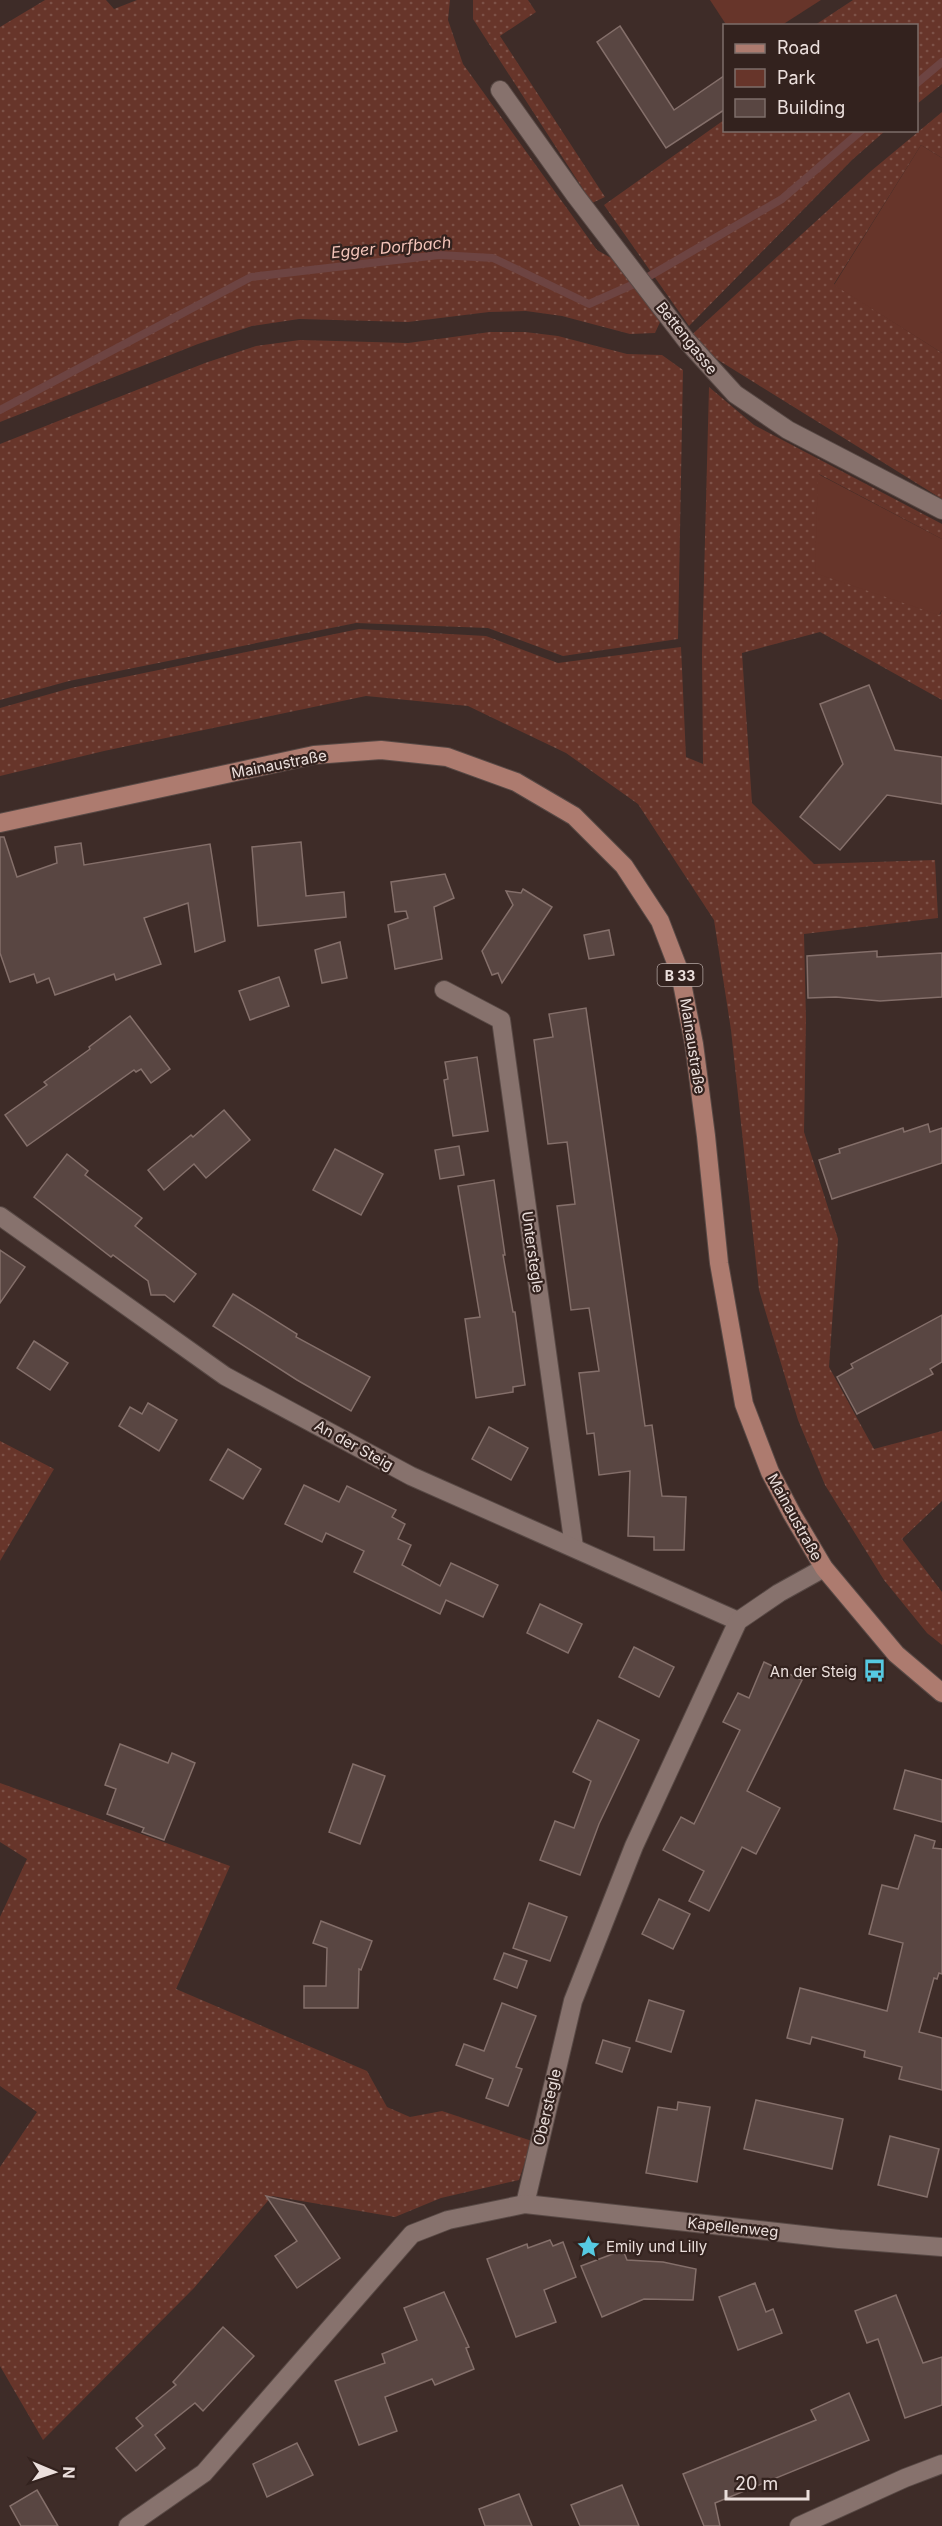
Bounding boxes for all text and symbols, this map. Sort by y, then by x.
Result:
legend [723,24,918,132]
text: Road [777,37,820,58]
text: Park [777,67,816,88]
text: Building [777,97,845,118]
water label: Egger Dorfbach [330,232,452,262]
street label: Bettengasse [652,298,722,378]
street label: Mainaustraße [230,745,328,783]
road number: B 33 [658,964,702,986]
street label: Mainaustraße [676,997,710,1095]
street label: Unterstegle [518,1210,548,1294]
street label: An der Steig [311,1416,397,1474]
street label: Mainaustraße [763,1470,827,1564]
bus stop icon: An der Steig [862,1658,888,1684]
place label: An der Steig [770,1662,857,1681]
street label: Oberstegle [529,2067,565,2147]
street label: Kapellenweg [687,2213,779,2241]
place icon: Emily und Lilly [575,2233,601,2259]
place label: Emily und Lilly [606,2237,708,2256]
north arrow [24,2442,84,2502]
scale bar [726,2463,808,2501]
text: N [59,2466,79,2479]
text: 20 m [735,2473,778,2494]

